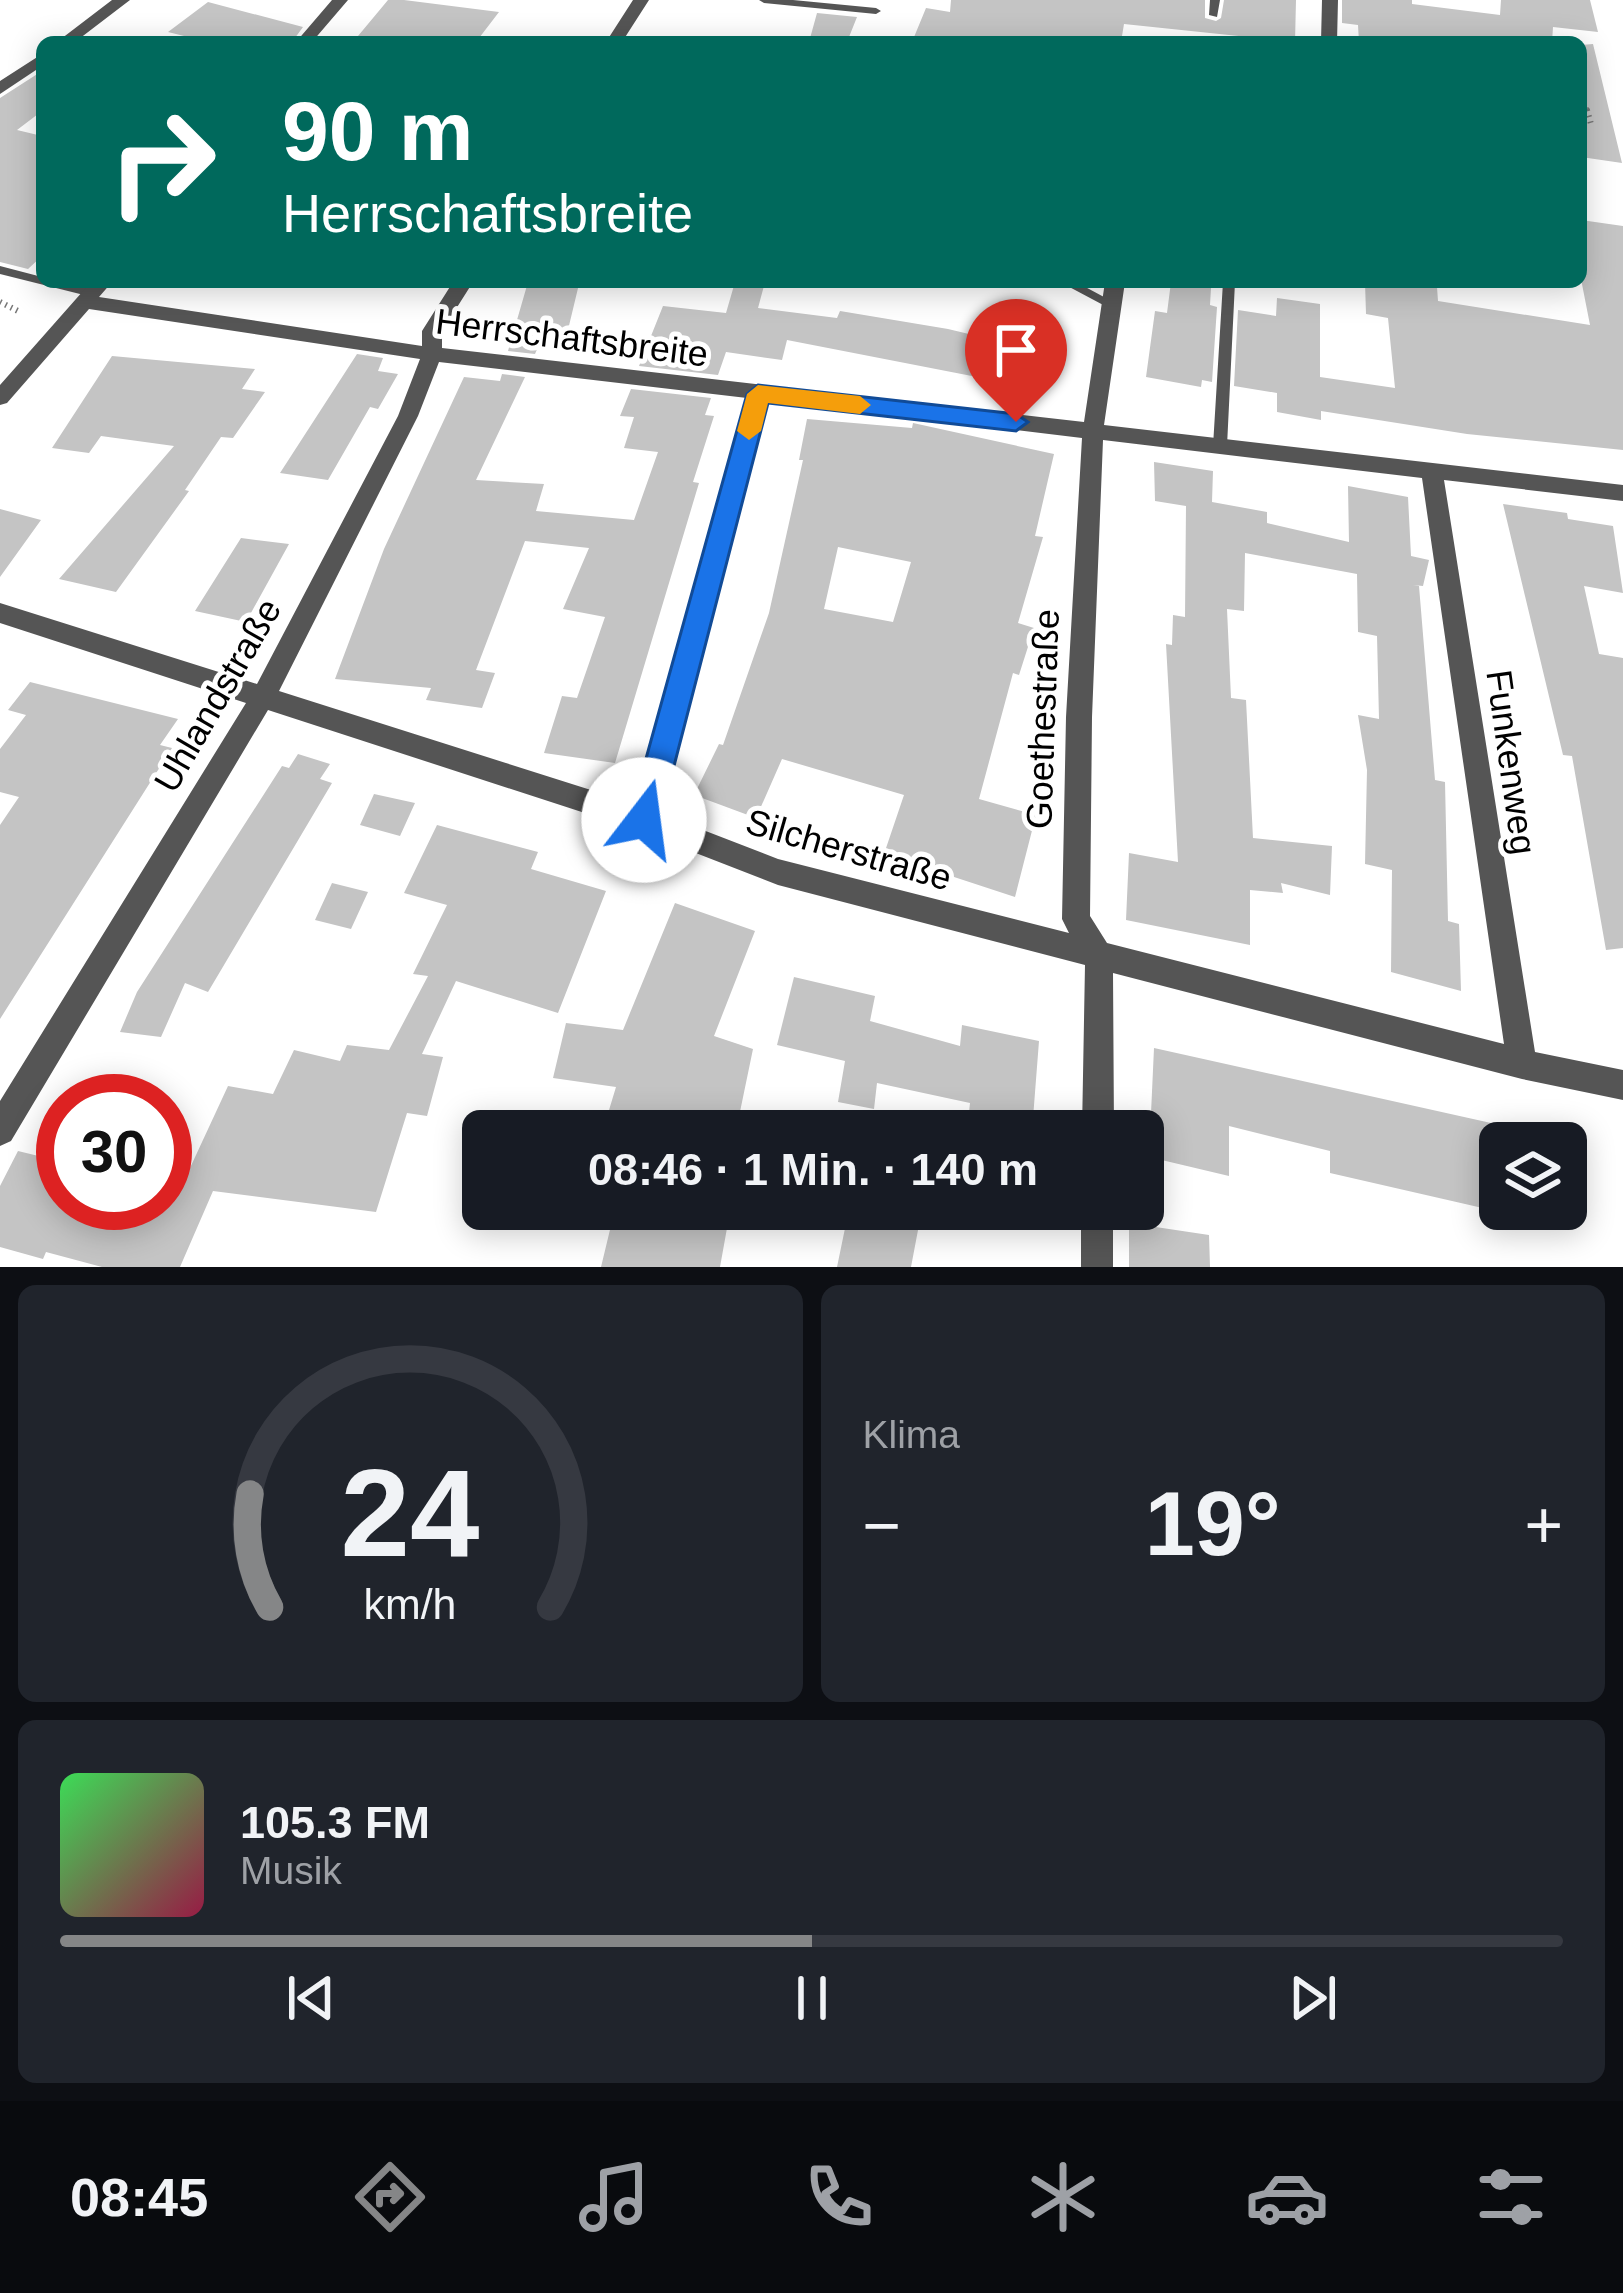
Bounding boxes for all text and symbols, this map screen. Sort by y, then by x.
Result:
icon: right [84,84,240,240]
text: 90 m [282,84,473,178]
text: Herrschaftsbreite [282,183,693,243]
pin [965,299,1067,422]
street label: Herrschaftsbreite [433,300,710,375]
icon: arrive [983,317,1049,383]
street label: Uhlandstraße [146,591,289,799]
street label: Goethestraße [1018,608,1067,830]
street label: Funkenweg [1478,667,1545,857]
position arrow [581,757,707,883]
street label: Silcherstraße [741,801,956,898]
speed limit sign: 30 [36,1074,192,1230]
map controls [1479,1122,1587,1230]
button: layers [1479,1122,1587,1230]
text: 08:46 · 1 Min. · 140 m [588,1144,1038,1195]
text: Klima [863,1413,960,1456]
text: 24 [341,1443,480,1582]
text: 19° [1145,1474,1281,1574]
text: − [863,1488,901,1562]
text: + [1524,1488,1563,1562]
text: km/h [364,1579,457,1627]
text: 105.3 FM [240,1797,430,1848]
text: Musik [240,1849,342,1892]
icon: previous [278,1965,344,2031]
icon: pause [779,1965,845,2031]
icon: next [1280,1965,1346,2031]
icon: directions [348,2155,432,2239]
icon: music [572,2155,656,2239]
icon: phone [797,2155,881,2239]
icon: climate [1021,2155,1105,2239]
icon: car [1245,2155,1329,2239]
icon: filters [1469,2155,1553,2239]
text: 08:45 [70,2167,208,2227]

